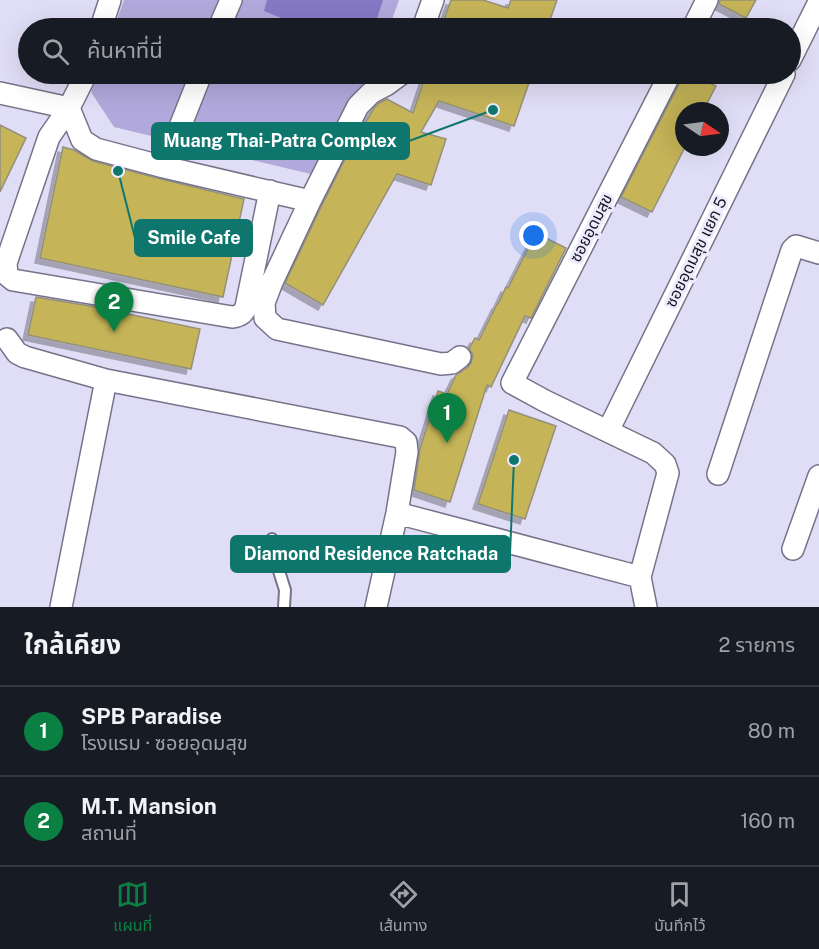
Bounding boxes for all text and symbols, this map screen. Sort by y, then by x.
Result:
search box [18,18,801,84]
icon: search [39,35,72,68]
text: ค้นหาที่นี่ [87,37,163,63]
north arrow [675,102,729,156]
callout: Muang Thai-Patra Complex [152,123,409,159]
text: Muang Thai-Patra Complex [163,130,397,151]
street label: ซอยอุดมสุข [566,191,616,265]
street label: ซอยอุดมสุข แยก 5 [661,194,731,310]
callout: Smile Cafe [135,220,252,256]
your location [519,221,548,250]
text: Smile Cafe [147,227,241,248]
pin: 2 [94,282,134,332]
pin: 1 [428,394,466,443]
callout: Diamond Residence Ratchada [231,536,510,572]
text: Diamond Residence Ratchada [244,543,498,564]
text: ใกล้เคียง [24,629,121,660]
text: 2 รายการ [719,633,795,657]
text: SPB Paradise [81,703,222,729]
text: 1 [39,719,48,743]
text: 80 m [748,719,795,743]
text: โรงแรม · ซอยอุดมสุข [81,731,248,755]
text: M.T. Mansion [81,793,217,819]
text: 2 [37,809,50,833]
text: 160 m [740,809,795,833]
text: สถานที่ [81,821,137,845]
tab: แผนที่ [113,878,152,938]
tab: เส้นทาง [379,878,427,938]
tab: บันทึกไว้ [654,878,706,938]

